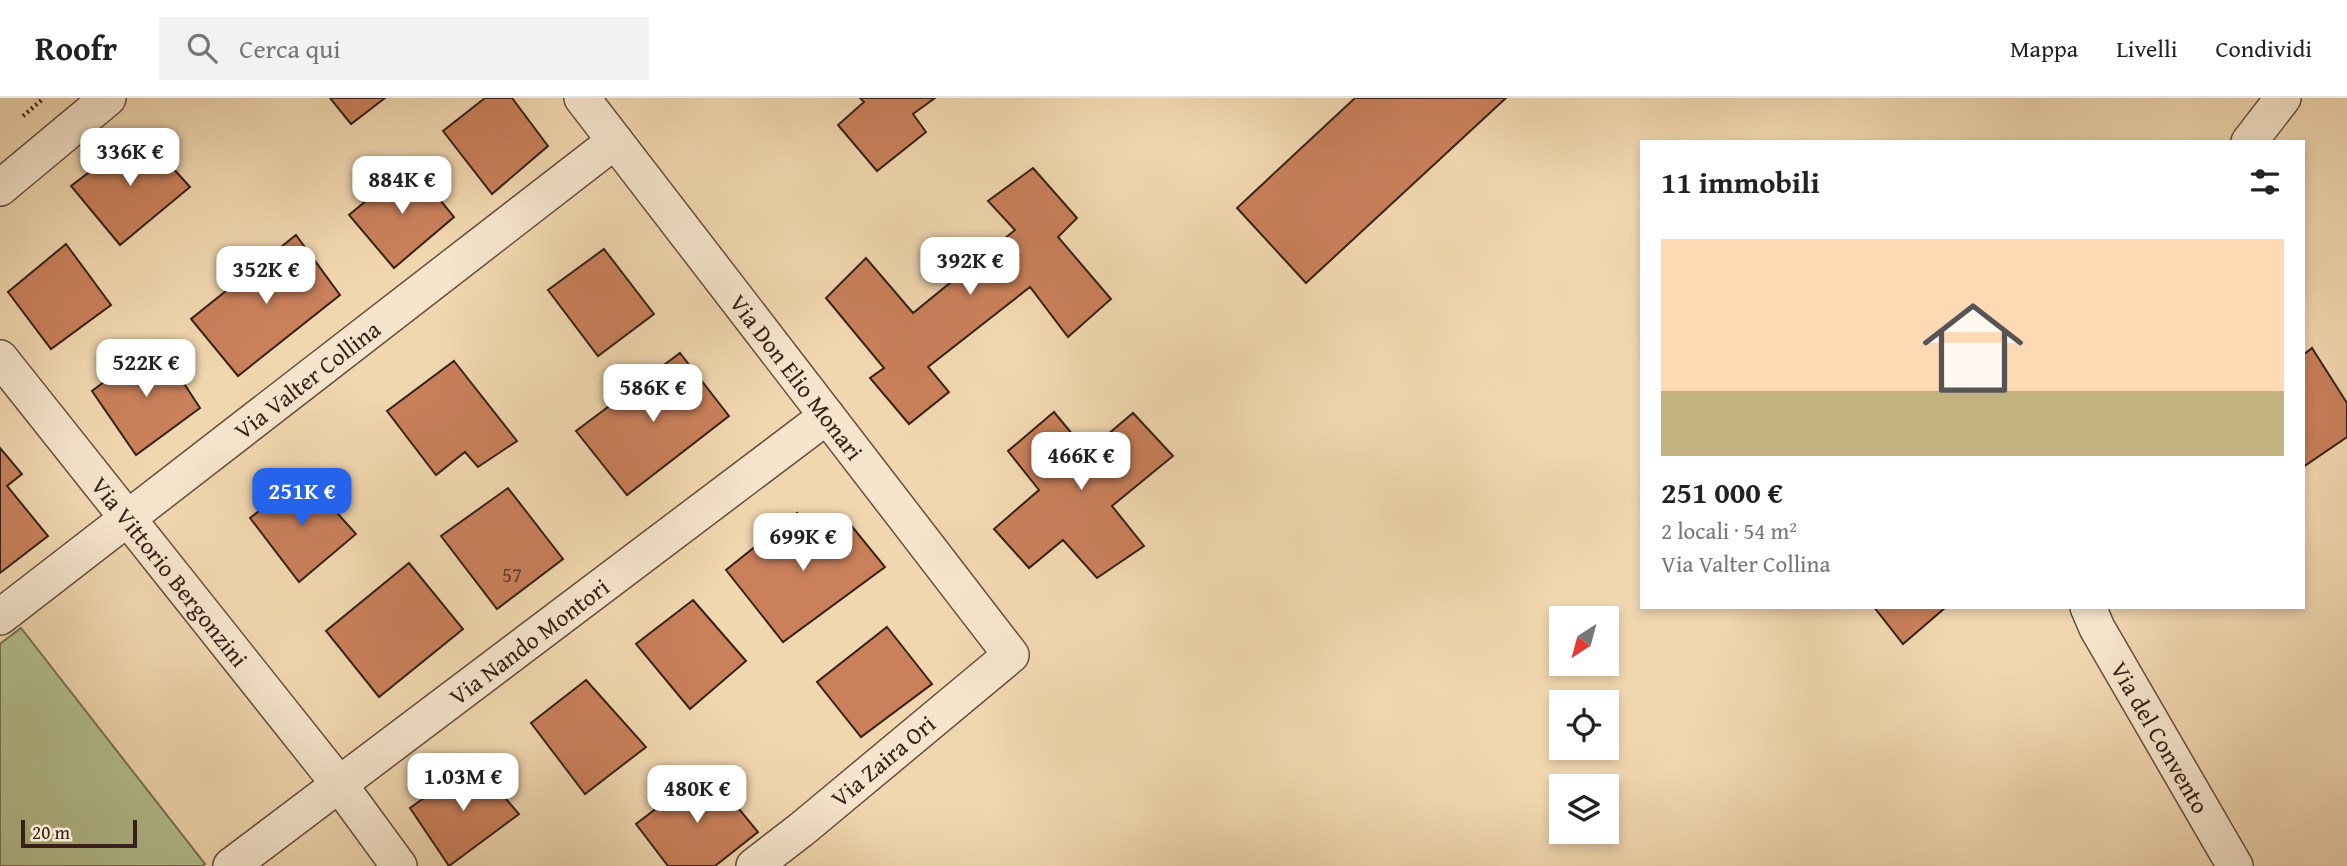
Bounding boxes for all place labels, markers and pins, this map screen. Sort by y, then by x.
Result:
pin: 336K € [73,129,187,188]
pin: 884K € [345,156,459,216]
pin: 392K € [913,238,1027,297]
pin: 352K € [209,246,323,306]
pin: 522K € [89,340,203,399]
pin: 586K € [596,364,710,424]
pin: 466K € [1024,432,1138,492]
pin: 251K € [245,468,359,528]
pin: 699K € [746,514,860,573]
pin: 1.03M € [398,754,528,813]
pin: 480K € [640,766,754,825]

